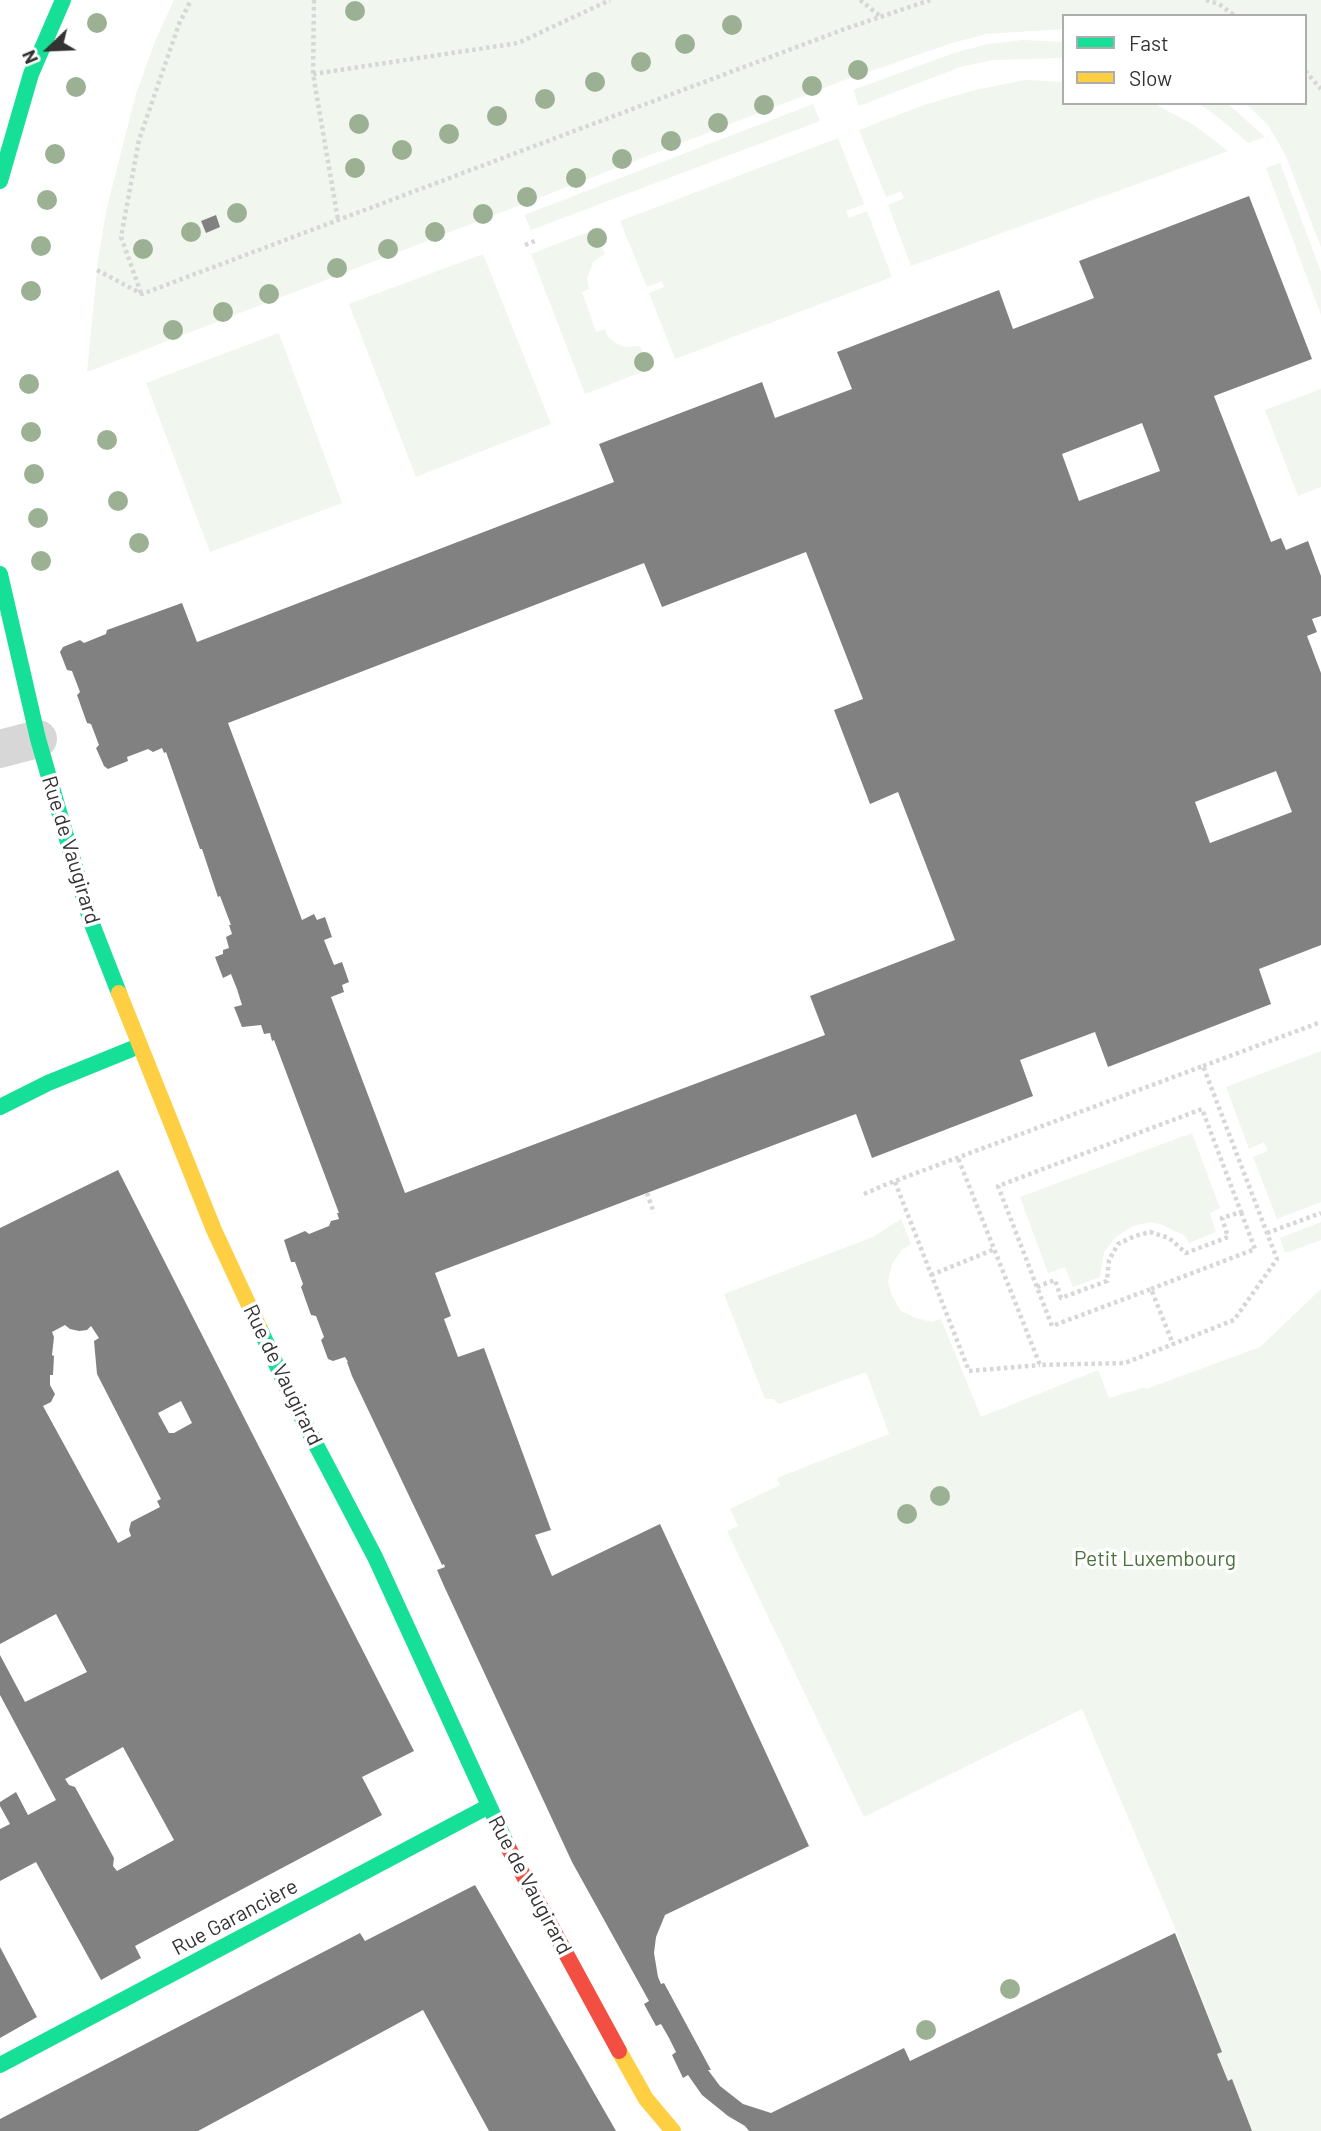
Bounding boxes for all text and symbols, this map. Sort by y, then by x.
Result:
north arrow [14,14,84,84]
legend [1062,14,1307,105]
text: Fast [1129,30,1169,55]
text: N [16,47,42,68]
text: Slow [1129,65,1172,90]
street label: Rue de Vaugirard [36,773,106,927]
street label: Rue de Vaugirard [238,1300,328,1450]
park label: Petit Luxembourg [1074,1546,1236,1572]
street label: Rue de Vaugirard [483,1811,577,1959]
street label: Rue Garancière [168,1873,302,1961]

